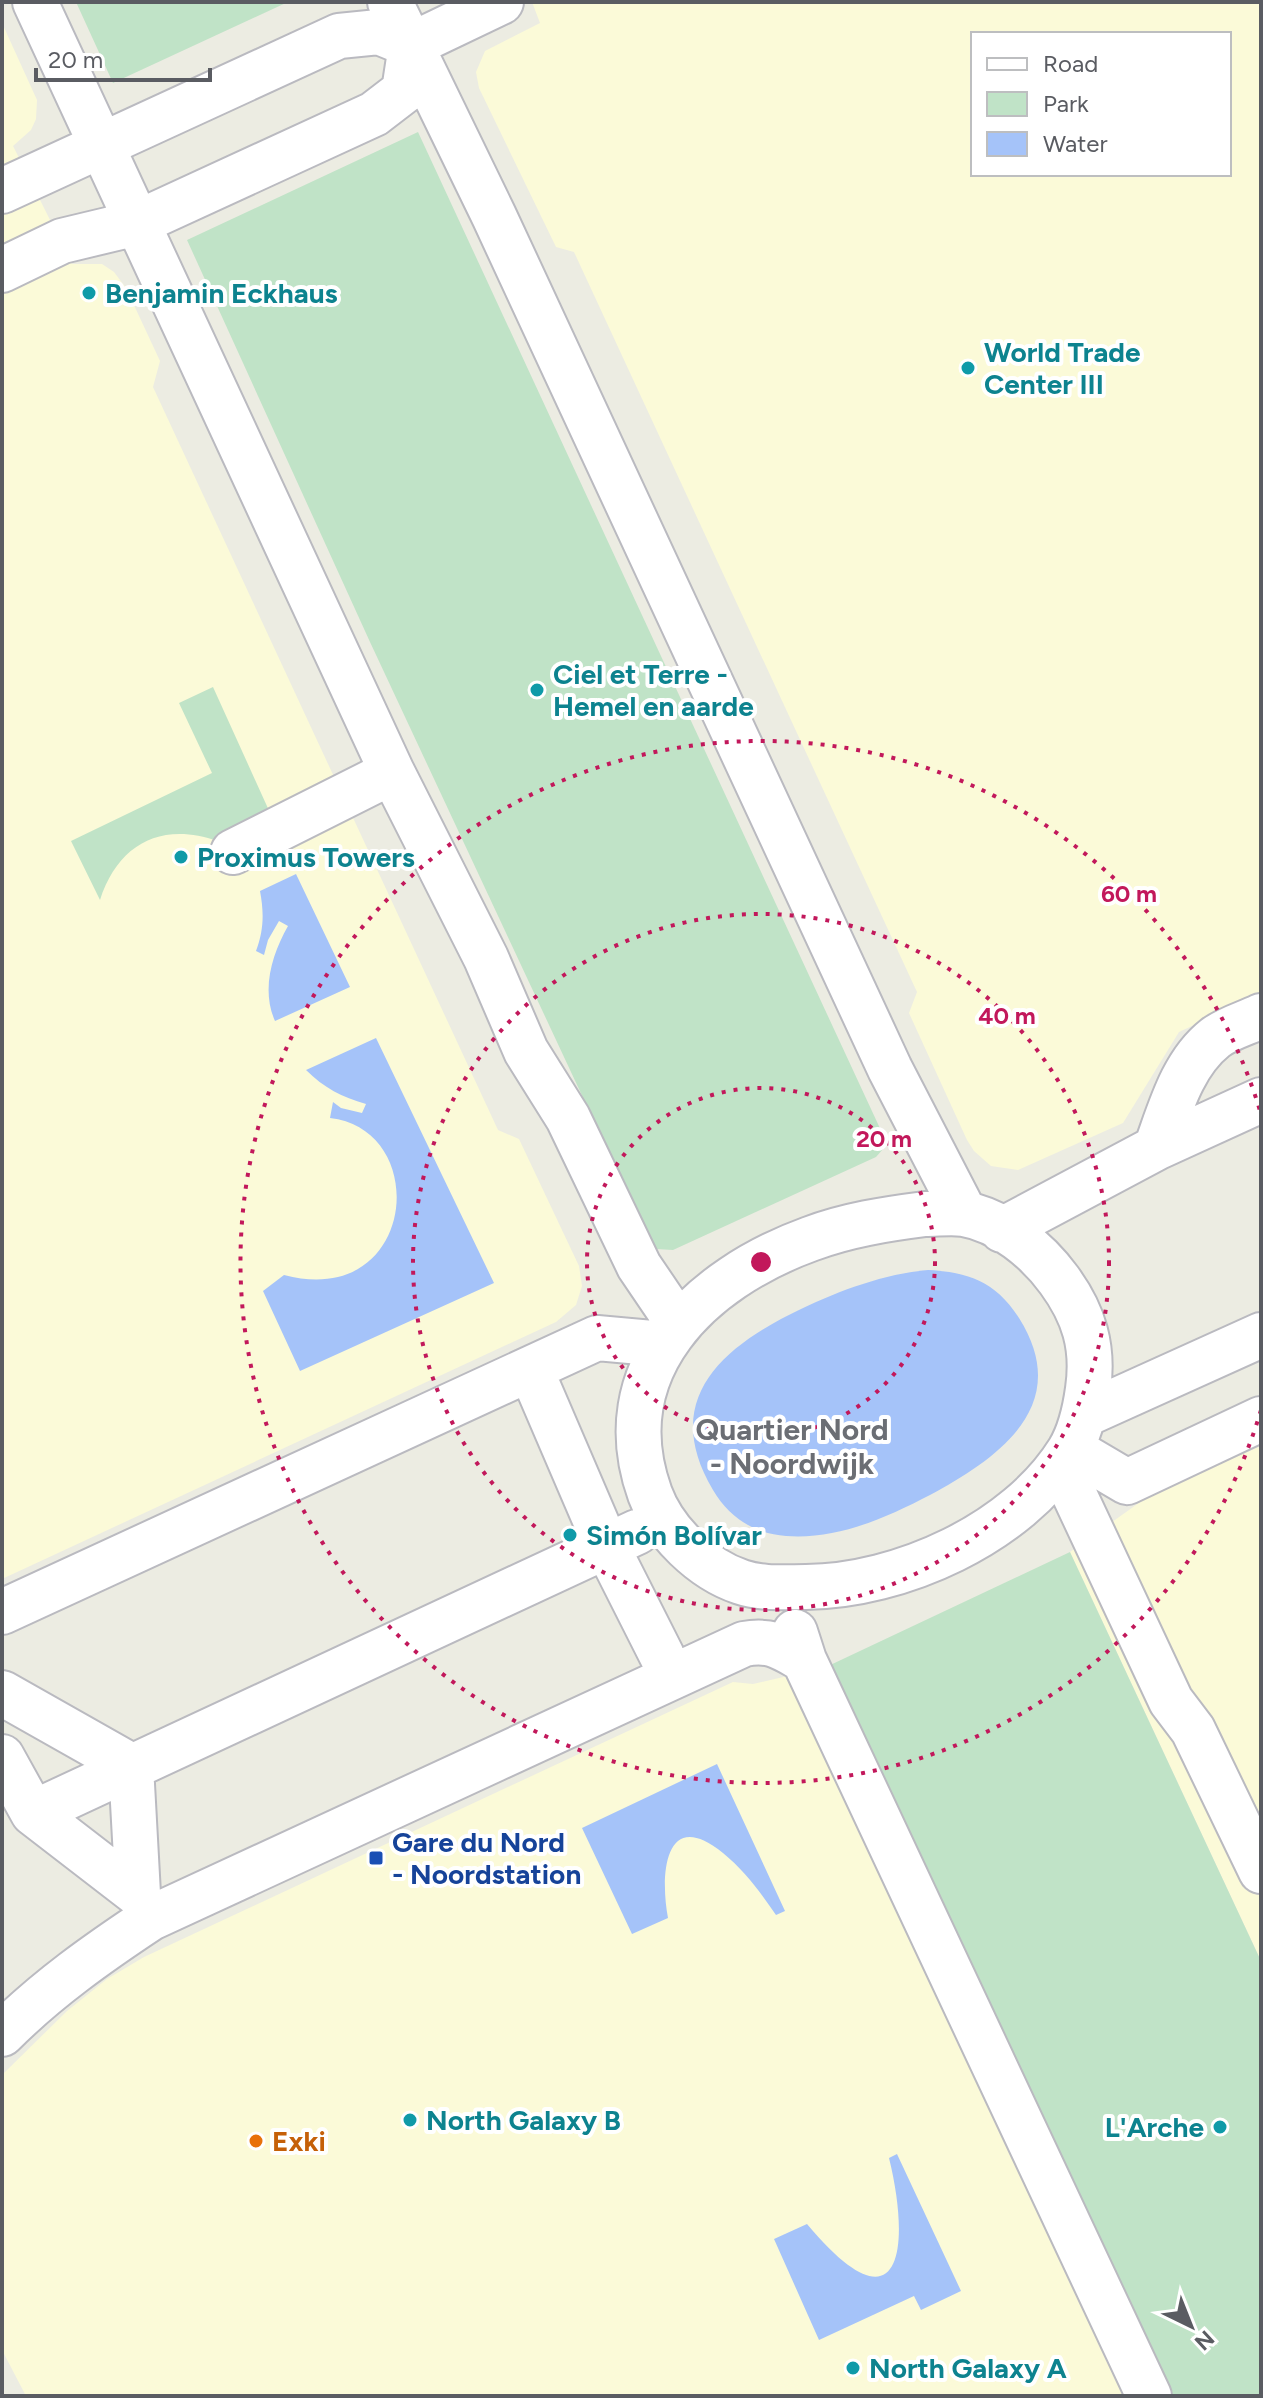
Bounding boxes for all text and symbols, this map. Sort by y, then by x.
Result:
scale bar [36,32,210,82]
legend [971,32,1231,176]
text: 20 m [48,45,103,74]
text: Road [1043,49,1098,78]
text: Park [1043,89,1089,118]
text: Water [1043,129,1108,158]
place label: Benjamin Eckhaus [105,276,338,310]
marker: Benjamin Eckhaus [80,284,98,302]
place label: World Trade Center III [984,335,1140,401]
marker: World Trade Center III [959,359,977,377]
place label: Ciel et Terre - Hemel en aarde [553,657,754,723]
marker: Ciel et Terre - Hemel en aarde [528,681,546,699]
place label: Proximus Towers [197,840,415,874]
marker: Proximus Towers [172,848,190,866]
text: 60 m [1101,879,1157,908]
text: 40 m [978,1001,1036,1030]
text: 20 m [856,1124,912,1153]
centre of rings [747,1248,775,1276]
district label: Quartier Nord - Noordwijk [696,1411,888,1482]
place label: Simón Bolívar [586,1518,762,1552]
marker: Simón Bolívar [561,1526,579,1544]
place label: Gare du Nord - Noordstation [392,1825,581,1891]
marker: Gare du Nord - Noordstation [367,1849,385,1867]
place label: North Galaxy B [426,2103,621,2137]
place label: L'Arche [1105,2110,1204,2144]
marker: North Galaxy B [401,2111,419,2129]
marker: L'Arche [1211,2118,1229,2136]
place label: Exki [272,2124,326,2158]
marker: Exki [247,2132,265,2150]
north arrow [1151,2286,1231,2366]
text: N [1189,2325,1220,2356]
place label: North Galaxy A [869,2351,1067,2385]
marker: North Galaxy A [844,2359,862,2377]

